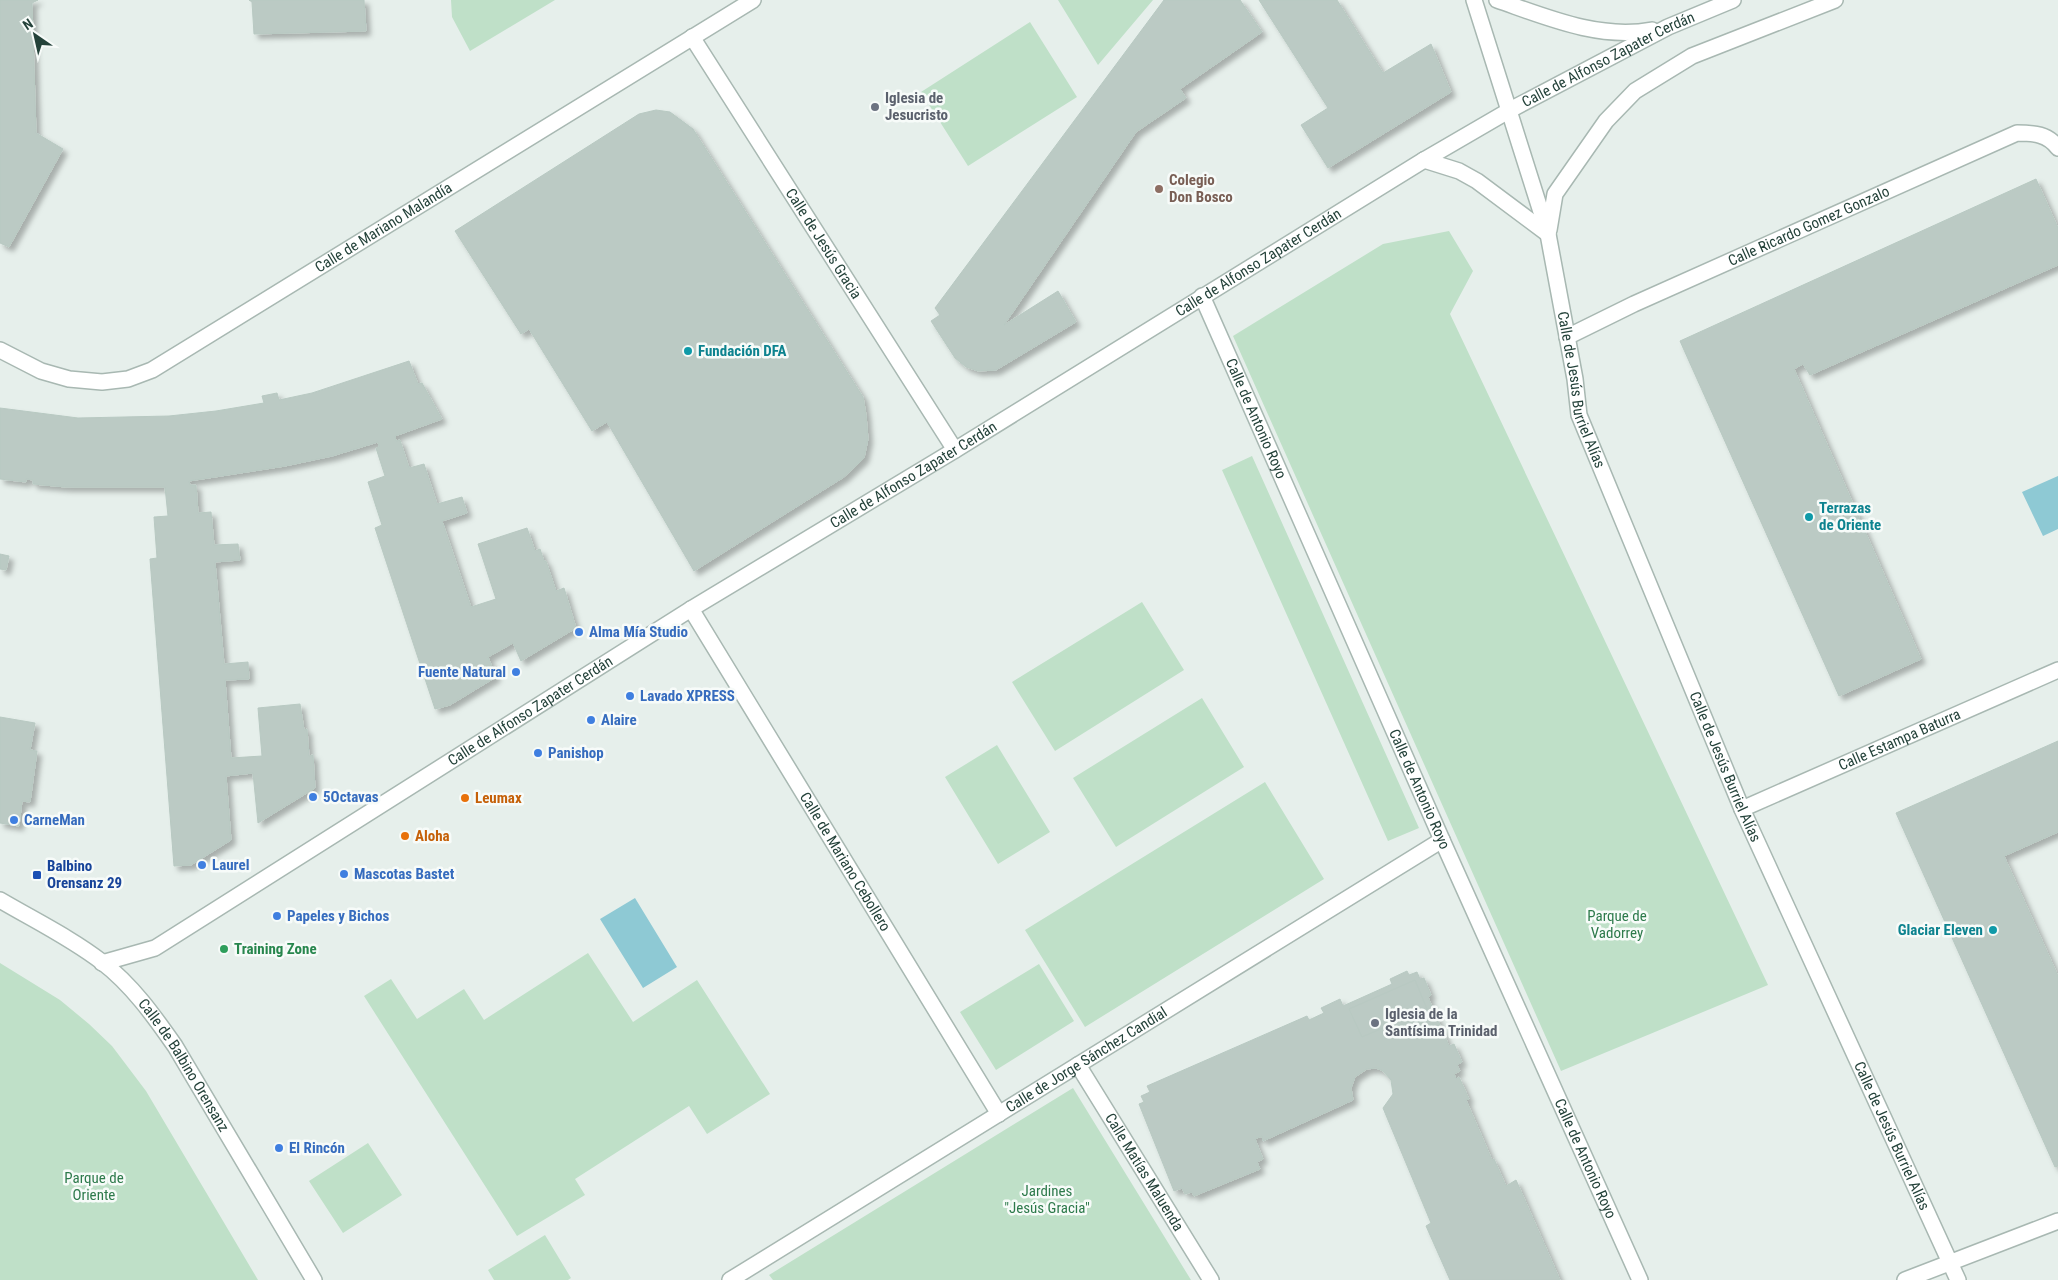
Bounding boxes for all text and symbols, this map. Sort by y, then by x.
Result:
street label: Calle de Alfonso Zapater Cerdán [1519,8,1697,111]
north arrow [10,10,60,60]
text: N [20,15,36,33]
place label: Iglesia de Jesucristo [885,89,948,124]
marker: Iglesia de Jesucristo [869,101,881,113]
place label: Colegio Don Bosco [1169,171,1233,206]
street label: Calle de Mariano Malandía [312,178,455,276]
street label: Calle Ricardo Gomez Gonzalo [1725,182,1892,270]
marker: Colegio Don Bosco [1153,183,1165,195]
street label: Calle de Jesús Gracia [782,185,865,302]
street label: Calle de Alfonso Zapater Cerdán [1172,204,1344,321]
street label: Calle de Jesús Burriel Alías [1554,310,1609,471]
place label: Fundación DFA [698,342,786,360]
marker: Fundación DFA [682,345,694,357]
street label: Calle de Antonio Royo [1222,356,1290,481]
street label: Calle de Alfonso Zapater Cerdán [827,417,1000,532]
place label: Terrazas de Oriente [1819,499,1881,534]
marker: Terrazas de Oriente [1803,511,1815,523]
place label: Alma Mía Studio [589,623,688,641]
marker: Alma Mía Studio [573,626,585,638]
street label: Calle de Alfonso Zapater Cerdán [444,652,616,770]
place label: Fuente Natural [418,663,506,681]
marker: Fuente Natural [510,666,522,678]
place label: Lavado XPRESS [640,687,735,705]
street label: Calle de Jesús Burriel Alías [1685,689,1765,845]
marker: Lavado XPRESS [624,690,636,702]
street label: Calle Estampa Baturra [1836,705,1963,774]
place label: Alaire [601,711,637,729]
marker: Alaire [585,714,597,726]
street label: Calle de Antonio Royo [1385,726,1454,852]
place label: Panishop [548,744,604,762]
marker: Panishop [532,747,544,759]
place label: 5Octavas [323,788,379,806]
place label: Leumax [475,789,522,807]
street label: Calle de Mariano Cebollero [796,789,894,934]
marker: 5Octavas [307,791,319,803]
marker: Leumax [459,792,471,804]
place label: CarneMan [24,811,85,829]
marker: CarneMan [8,814,20,826]
place label: Aloha [415,827,450,845]
marker: Aloha [399,830,411,842]
place label: Laurel [212,856,249,874]
place label: Balbino Orensanz 29 [47,857,122,892]
marker: Laurel [196,859,208,871]
place label: Mascotas Bastet [354,865,455,883]
marker: Mascotas Bastet [338,868,350,880]
marker: Balbino Orensanz 29 [31,869,43,881]
place label: Papeles y Bichos [287,907,389,925]
park label: Parque de Vadorrey [1587,907,1647,942]
marker: Papeles y Bichos [271,910,283,922]
place label: Glaciar Eleven [1898,921,1983,939]
marker: Glaciar Eleven [1987,924,1999,936]
place label: Training Zone [234,940,317,958]
marker: Training Zone [218,943,230,955]
street label: Calle de Balbino Orensanz [134,995,233,1135]
street label: Calle de Jorge Sánchez Candial [1003,1003,1170,1116]
place label: Iglesia de la Santísima Trinidad [1385,1005,1497,1040]
marker: Iglesia de la Santísima Trinidad [1369,1017,1381,1029]
street label: Calle de Jesús Burriel Alías [1850,1059,1934,1213]
street label: Calle de Antonio Royo [1551,1096,1620,1221]
street label: Calle Matías Maluenda [1101,1110,1188,1234]
place label: El Rincón [289,1139,345,1157]
marker: El Rincón [273,1142,285,1154]
park label: Parque de Oriente [64,1169,124,1204]
park label: Jardines "Jesús Gracia" [1004,1182,1090,1217]

